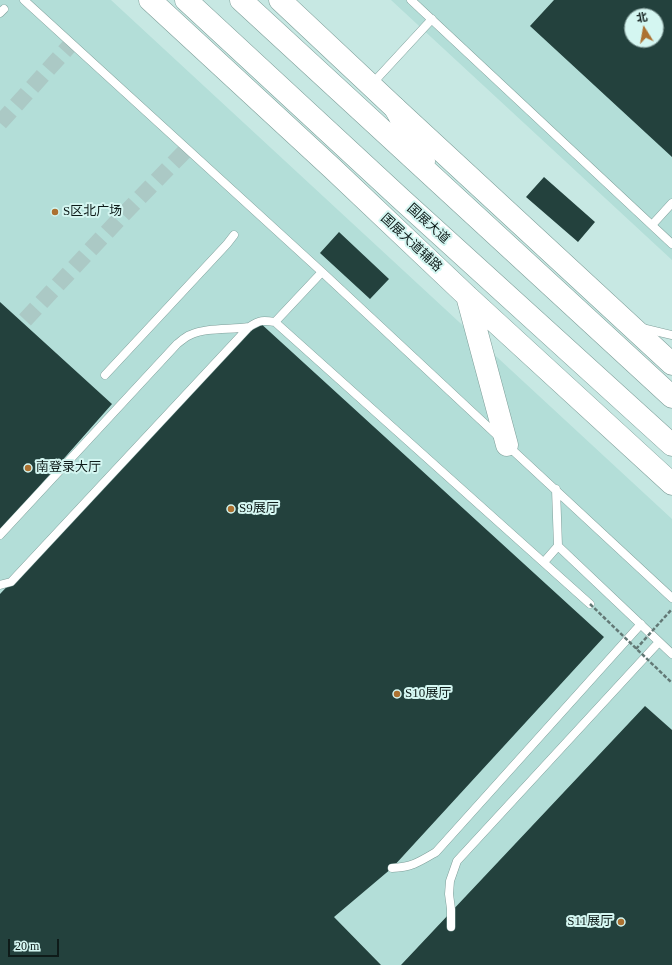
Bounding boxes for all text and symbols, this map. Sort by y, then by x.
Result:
north arrow [624,8,664,48]
text: 北 [635,10,648,24]
street label: 国展大道 [403,201,453,247]
place label: S区北广场 [63,204,122,220]
marker: S区北广场 [50,207,60,217]
street label: 国展大道辅路 [377,211,445,275]
place label: 南登录大厅 [36,460,101,476]
marker: 南登录大厅 [23,463,33,473]
place label: S9展厅 [239,501,279,517]
marker: S9展厅 [226,504,236,514]
place label: S10展厅 [405,686,451,702]
marker: S10展厅 [392,689,402,699]
place label: S11展厅 [567,914,613,930]
marker: S11展厅 [616,917,626,927]
scale bar [10,931,61,957]
text: 20 m [15,939,39,953]

